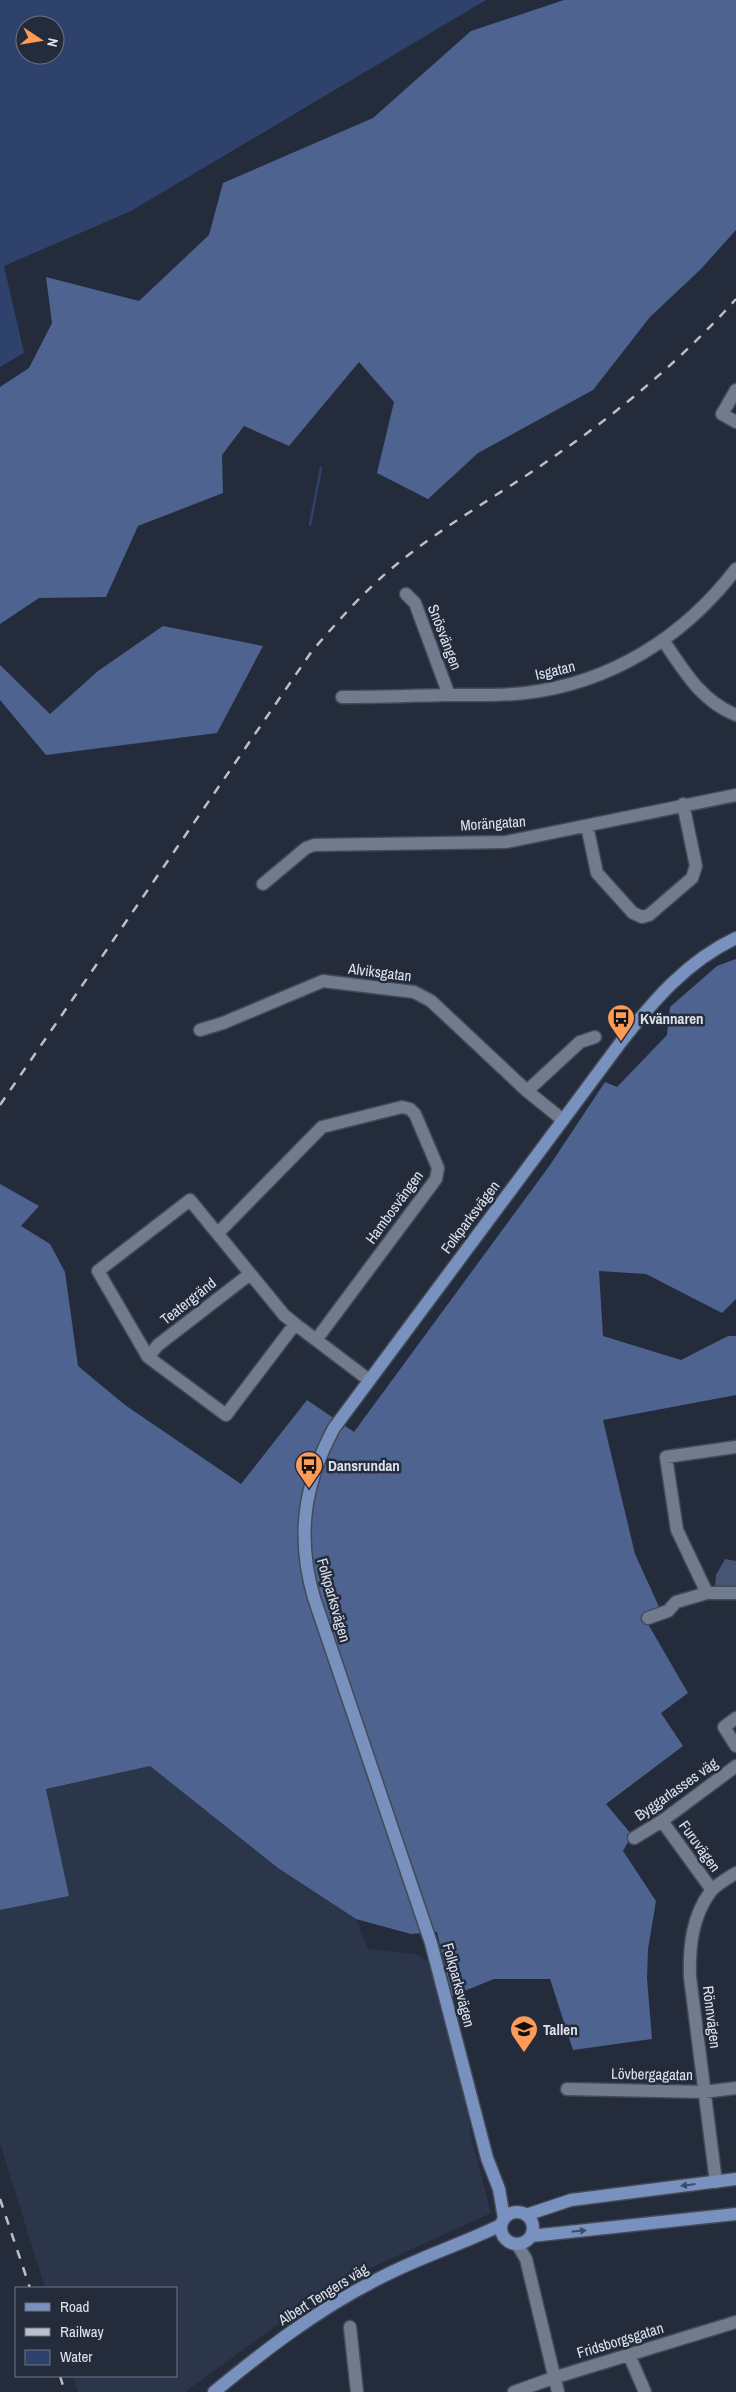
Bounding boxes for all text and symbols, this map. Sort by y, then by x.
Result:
north arrow [15,15,65,65]
text: N [43,37,62,49]
street label: Snösvängen [423,601,467,673]
street label: Isgatan [533,655,577,685]
street label: Morängatan [460,810,526,836]
street label: Alviksgatan [346,958,413,986]
bus stop icon: Kvännaren [606,1003,636,1042]
place label: Kvännaren [640,1008,704,1029]
street label: Hambosvängen [360,1166,428,1248]
street label: Folkparksvägen [436,1176,504,1258]
street label: Teatergränd [156,1273,220,1329]
bus stop icon: Dansrundan [294,1450,324,1489]
place label: Dansrundan [328,1455,400,1476]
street label: Folkparksvägen [312,1556,356,1644]
street label: Byggarlasses väg [630,1752,722,1825]
street label: Furuvägen [674,1816,726,1876]
street label: Folkparksvägen [438,1941,480,2029]
street label: Rönnvägen [698,1984,726,2050]
school or university icon: Tallen [509,2014,539,2053]
place label: Tallen [543,2019,578,2040]
street label: Lövbergagatan [611,2063,693,2085]
one-way arrow [679,2181,695,2189]
one-way arrow [572,2227,588,2235]
street label: Albert Tengers väg [273,2258,372,2331]
legend [15,2287,178,2377]
text: Road [60,2296,89,2317]
street label: Fridsborgsgatan [574,2317,666,2363]
text: Railway [60,2321,105,2342]
text: Water [60,2346,92,2367]

